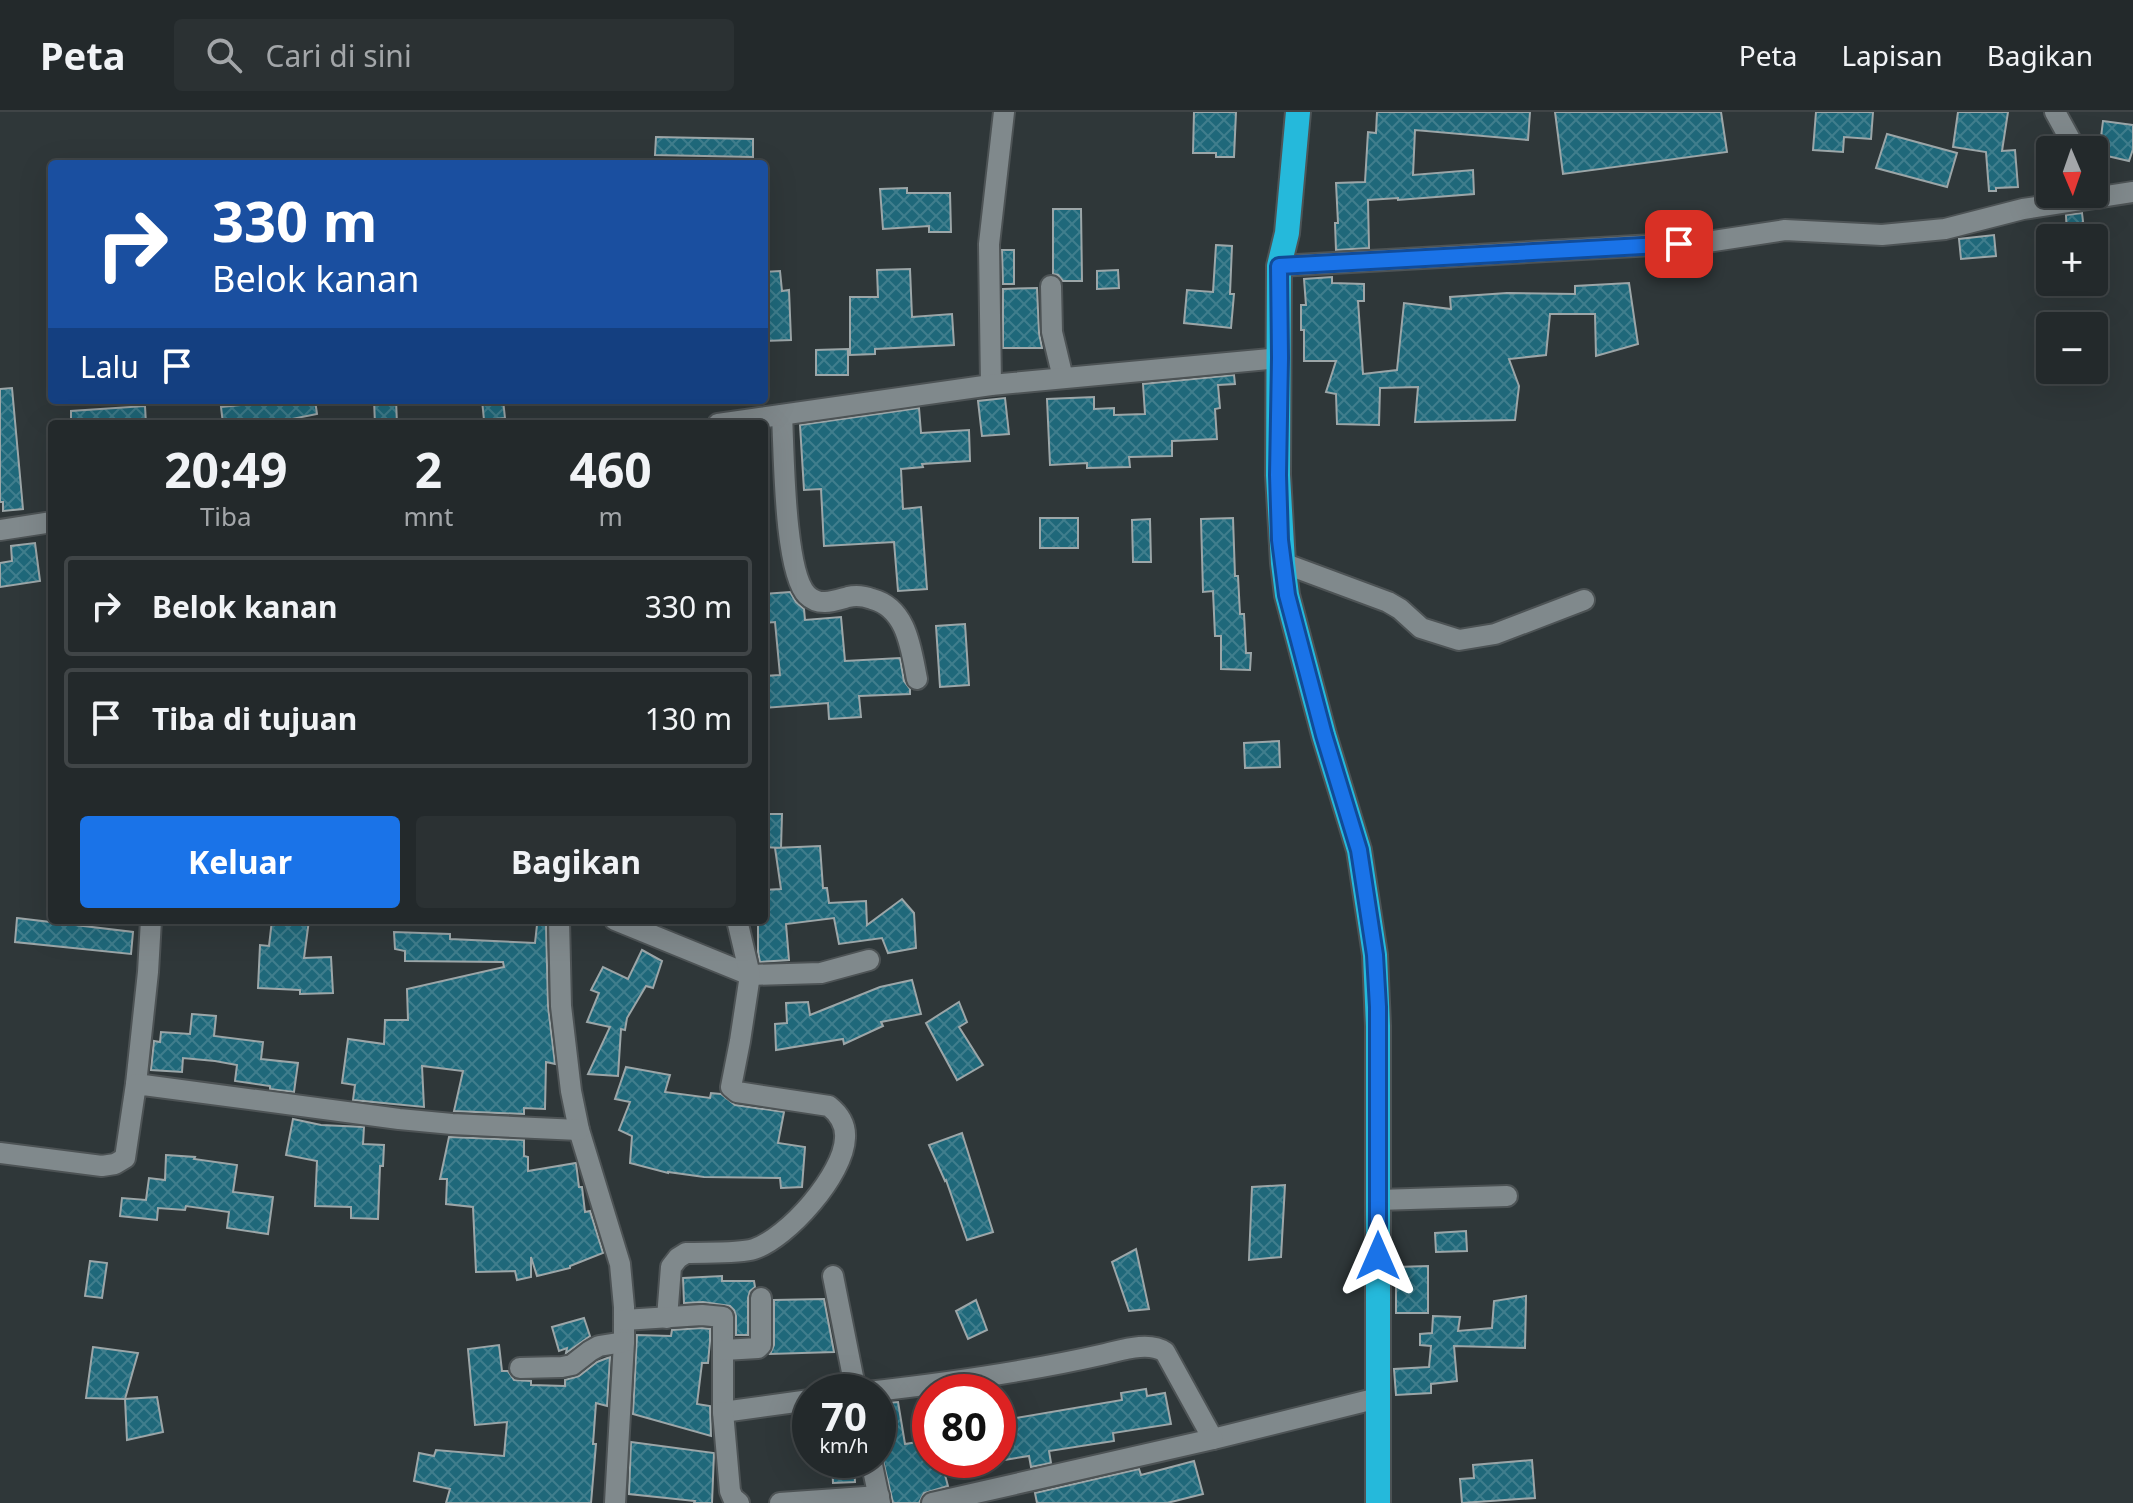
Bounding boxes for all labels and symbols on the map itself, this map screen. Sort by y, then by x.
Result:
north arrow [2036,136,2108,208]
pin [1645,210,1713,278]
position arrow [1336,1214,1420,1298]
speed limit sign: 80 [912,1374,1016,1478]

